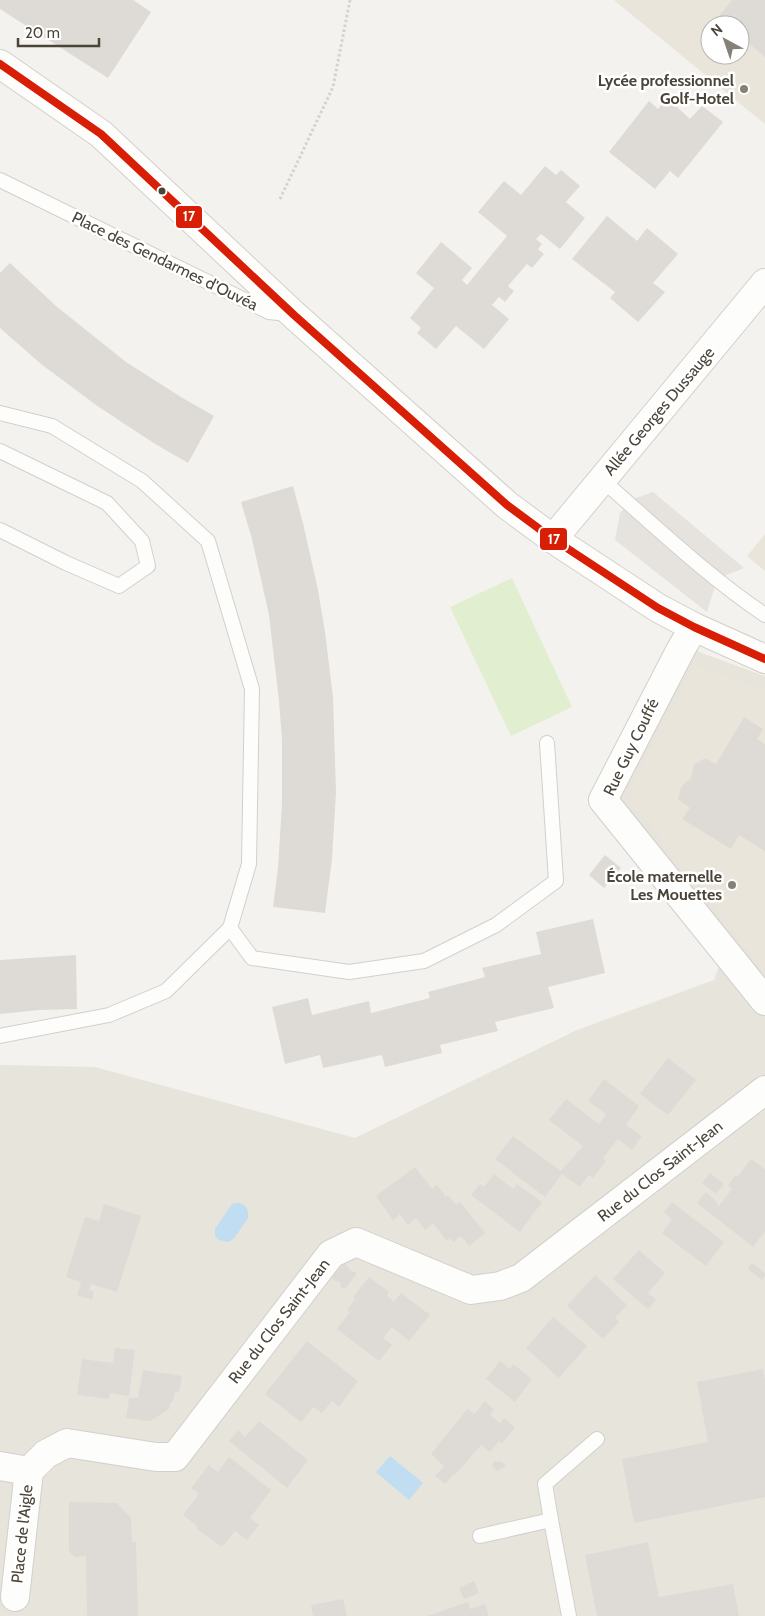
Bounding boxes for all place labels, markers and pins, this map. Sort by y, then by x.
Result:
place label: Lycée professionnel Golf-Hotel [598,71,734,108]
marker: Lycée professionnel Golf-Hotel [738,83,750,95]
unlabelled marker [157,186,167,196]
place label: École maternelle Les Mouettes [606,867,722,904]
marker: École maternelle Les Mouettes [726,879,738,891]

